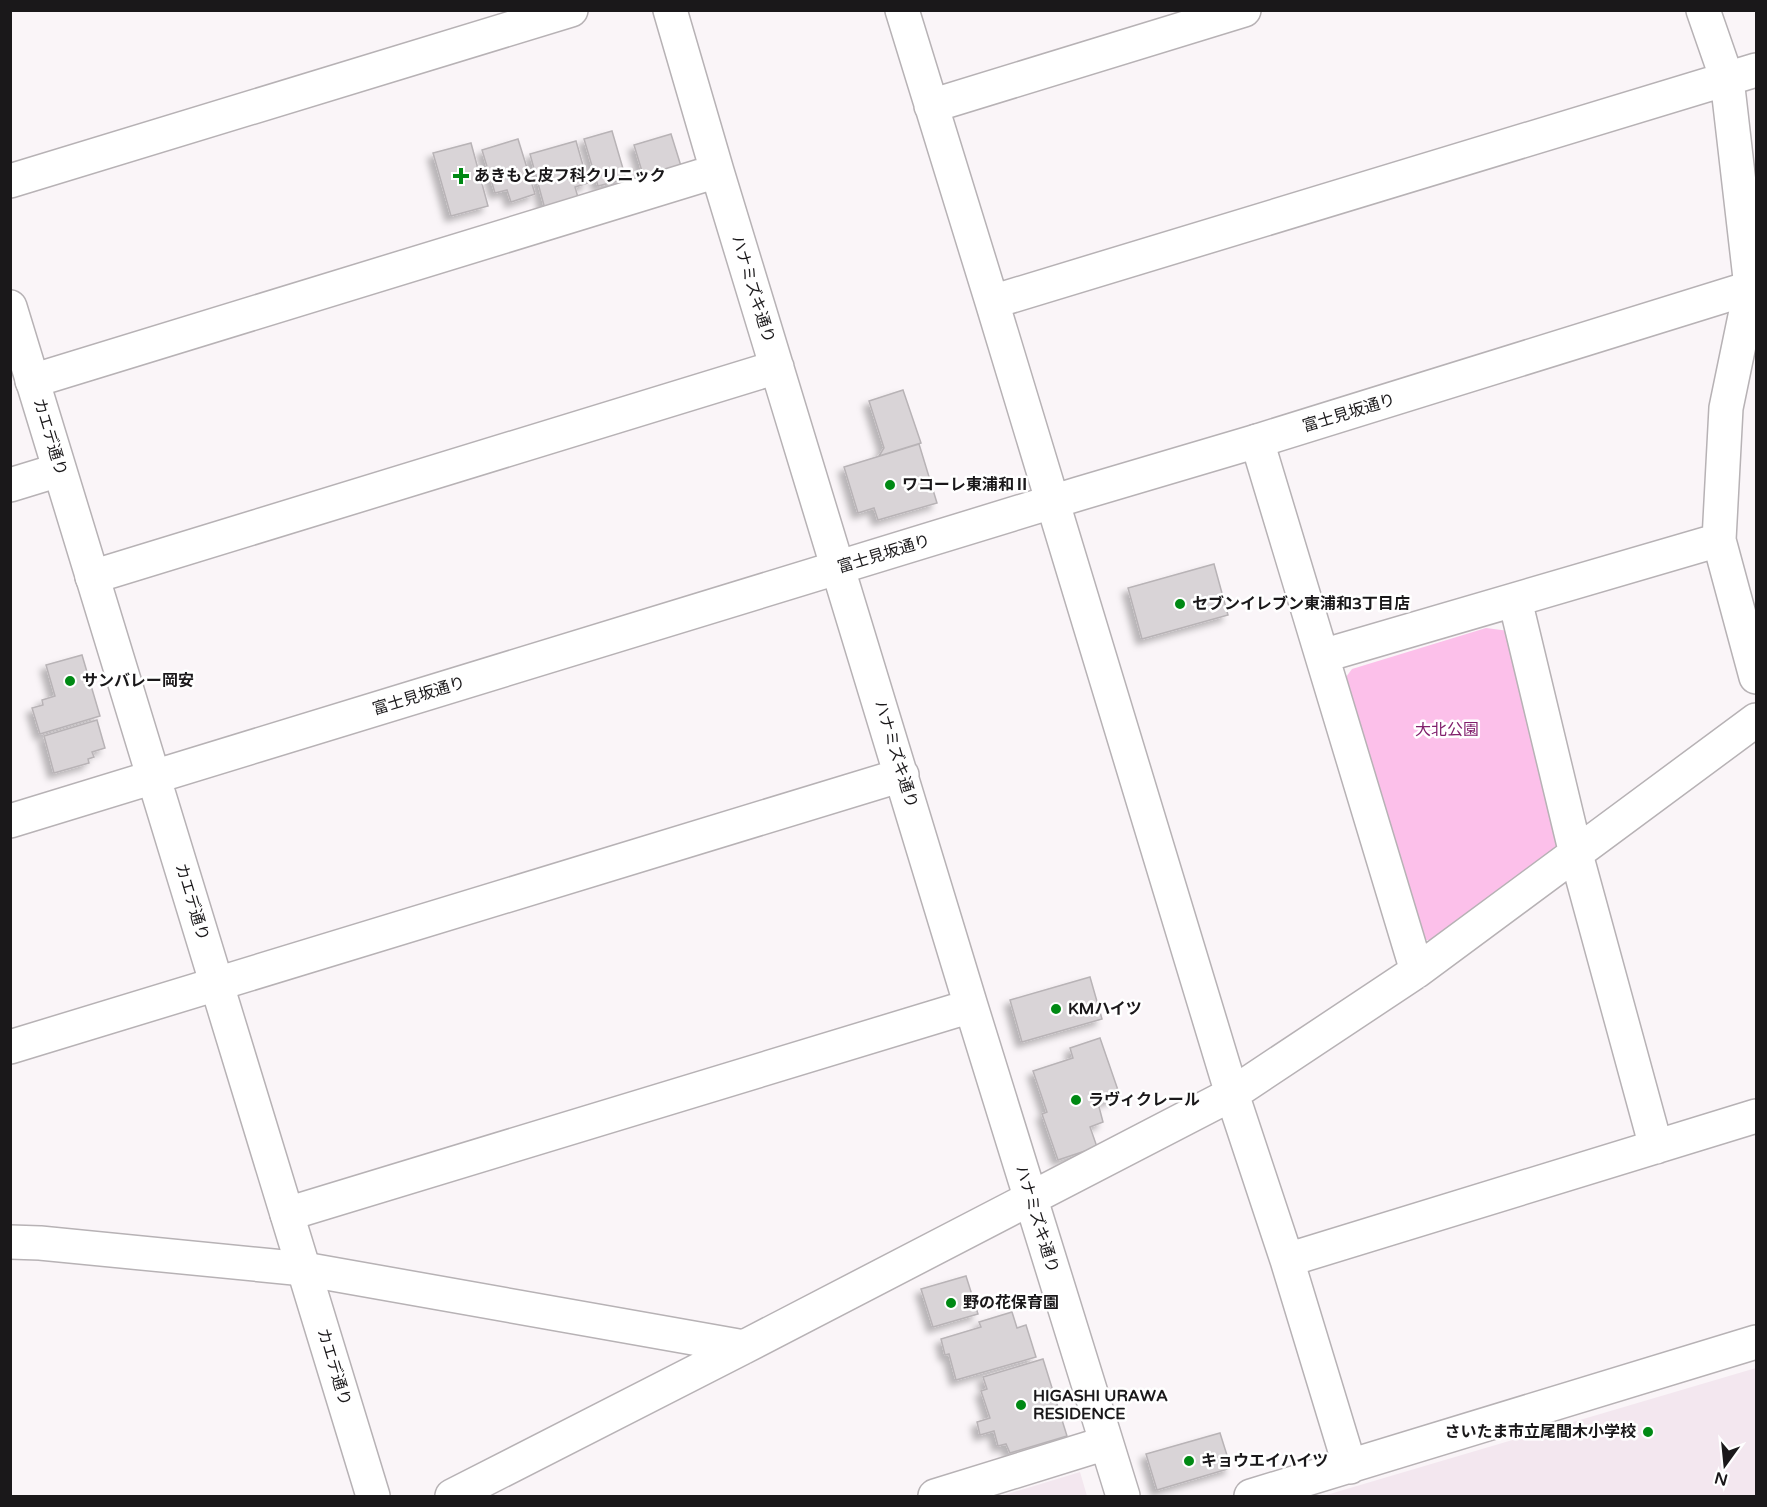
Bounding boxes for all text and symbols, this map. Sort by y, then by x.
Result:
place label: あきもと皮フ科クリニック [474,166,666,186]
marker: あきもと皮フ科クリニック [452,167,470,185]
street label: ハナミズキ通り [727,233,779,345]
street label: 富士見坂通り [1300,389,1398,437]
street label: カエデ通り [29,396,71,478]
place label: ワコーレ東浦和Ⅱ [902,475,1030,495]
marker: ワコーレ東浦和Ⅱ [883,478,897,492]
street label: 富士見坂通り [835,530,933,578]
place label: セブンイレブン東浦和3丁目店 [1192,594,1410,614]
marker: セブンイレブン東浦和3丁目店 [1173,597,1187,611]
place label: サンバレー岡安 [82,671,194,691]
street label: 富士見坂通り [370,672,468,720]
marker: サンバレー岡安 [63,674,77,688]
street label: ハナミズキ通り [870,698,922,810]
park label: 大北公園 [1415,720,1479,740]
street label: カエデ通り [171,861,213,943]
place label: KMハイツ [1068,999,1142,1019]
marker: KMハイツ [1049,1002,1063,1016]
place label: ラヴィクレール [1088,1090,1200,1110]
marker: ラヴィクレール [1069,1093,1083,1107]
street label: ハナミズキ通り [1011,1163,1063,1275]
place label: 野の花保育園 [963,1293,1059,1313]
marker: 野の花保育園 [944,1296,958,1310]
street label: カエデ通り [313,1326,355,1408]
place label: HIGASHI URAWA RESIDENCE [1033,1386,1168,1424]
marker: HIGASHI URAWA RESIDENCE [1014,1398,1028,1412]
place label: さいたま市立尾間木小学校 [1444,1422,1636,1442]
marker: さいたま市立尾間木小学校 [1641,1425,1655,1439]
north arrow [1695,1435,1755,1495]
place label: キョウエイハイツ [1201,1451,1328,1471]
marker: キョウエイハイツ [1182,1454,1196,1468]
text: N [1713,1467,1730,1490]

